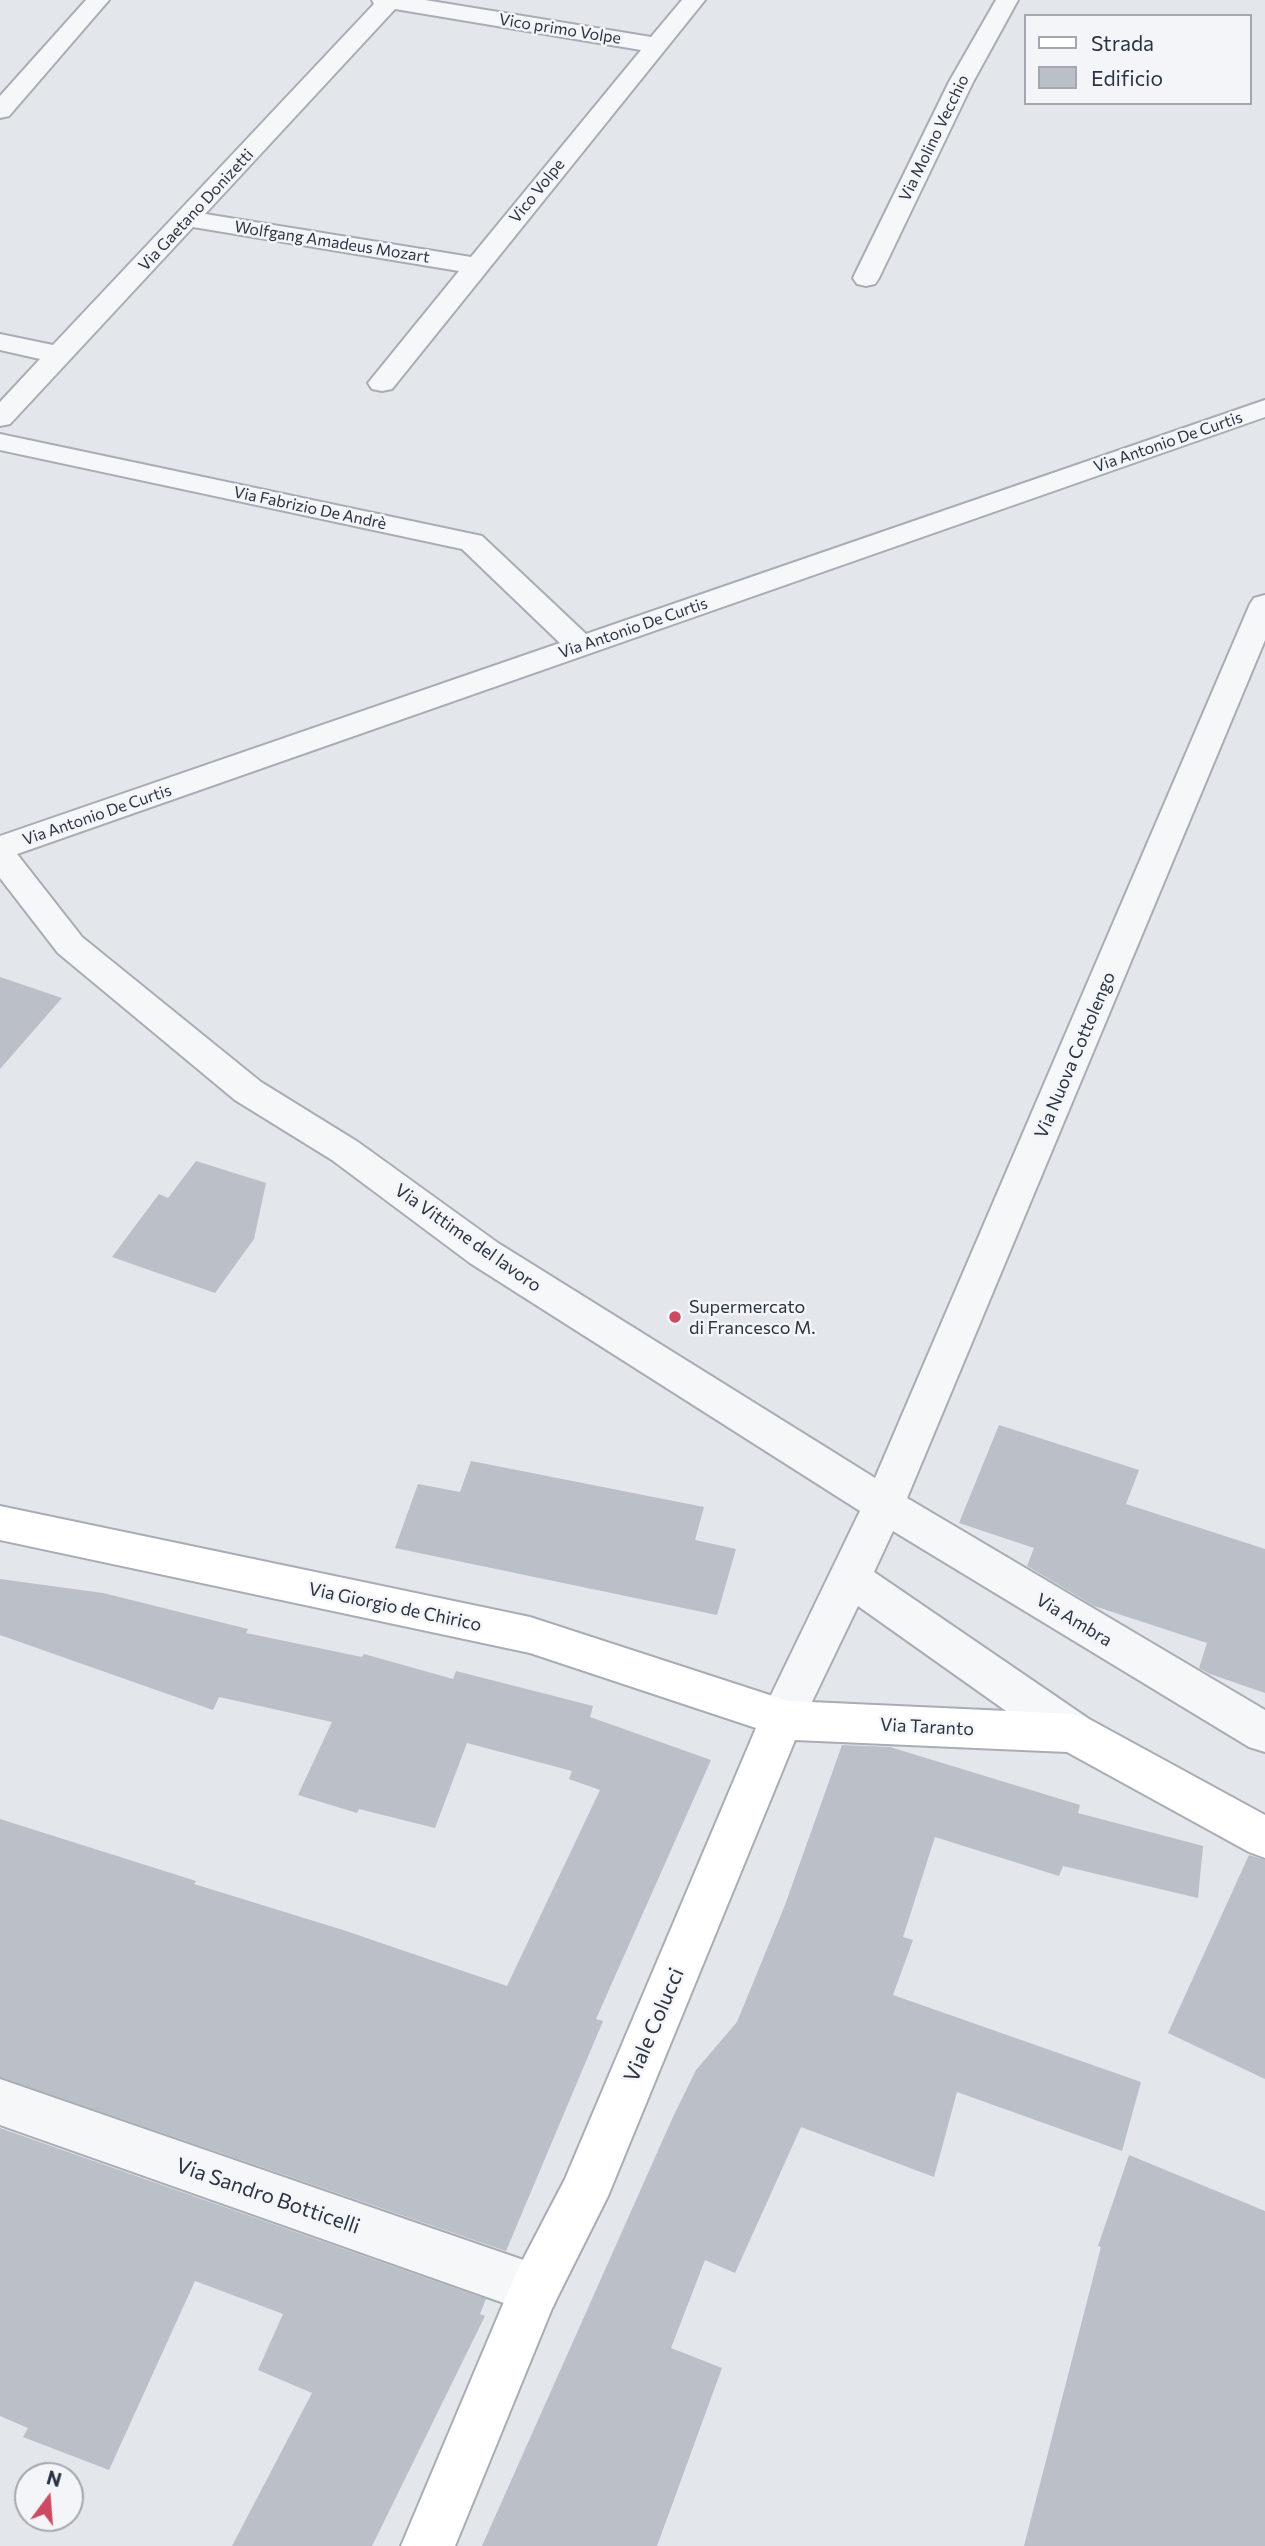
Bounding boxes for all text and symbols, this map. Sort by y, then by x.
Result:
street label: Vico primo Volpe [497,10,623,48]
legend [1024,14,1251,105]
text: Strada [1091,30,1154,55]
text: Edificio [1091,65,1163,90]
street label: Via Molino Vecchio [895,72,973,204]
street label: Via Gaetano Donizetti [134,145,258,275]
street label: Vico Volpe [505,155,569,227]
street label: Wolfgang Amadeus Mozart [233,217,431,267]
street label: Via Antonio De Curtis [1091,408,1245,476]
street label: Via Fabrizio De Andrè [232,482,388,534]
street label: Via Antonio De Curtis [556,594,710,662]
street label: Via Antonio De Curtis [20,781,174,849]
street label: Via Nuova Cottolengo [1030,968,1120,1142]
street label: Via Vittime del lavoro [391,1179,545,1297]
place label: Supermercato di Francesco M. [689,1296,815,1338]
marker: Supermercato di Francesco M. [667,1309,683,1325]
street label: Via Giorgio de Chirico [307,1578,483,1636]
street label: Via Ambra [1032,1589,1116,1651]
street label: Via Taranto [880,1714,974,1740]
street label: Viale Colucci [619,1964,689,2086]
street label: Via Sandro Botticelli [173,2153,363,2239]
north arrow [14,2462,84,2532]
text: N [44,2465,64,2491]

